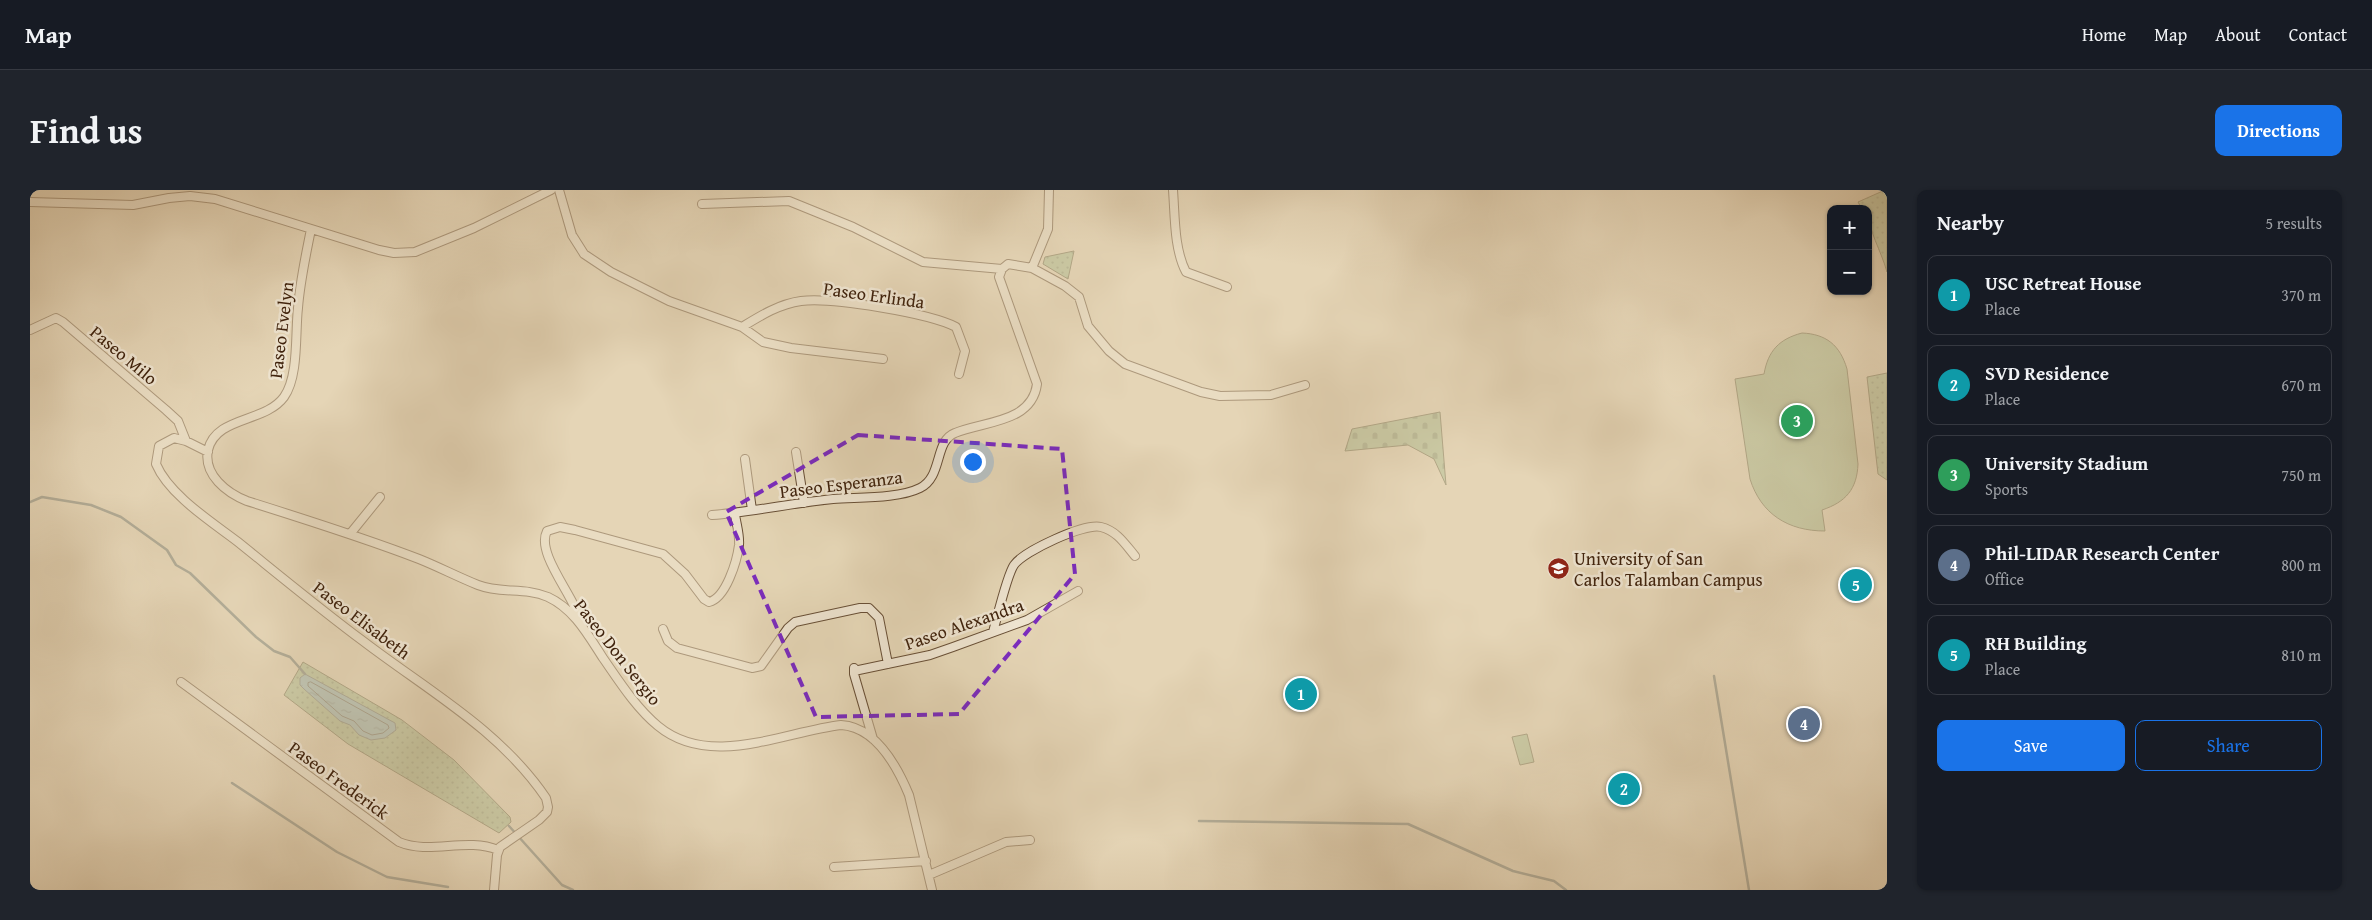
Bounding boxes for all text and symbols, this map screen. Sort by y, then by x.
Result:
text: Map [25,17,72,52]
text: Home [2082,21,2126,48]
text: Map [2154,21,2187,48]
text: About [2215,21,2261,48]
text: Contact [2289,21,2347,48]
text: Find us [30,105,143,156]
button: Directions [2215,105,2342,156]
map controls [1827,205,1872,295]
button: + [1827,205,1872,250]
text: Nearby [1937,207,2004,238]
text: 5 results [2265,211,2322,235]
button: − [1827,250,1872,295]
text: USC Retreat House [1985,269,2142,297]
street label: Paseo Erlinda [822,275,927,316]
street label: Paseo Evelyn [262,280,300,380]
text: 1 [1950,283,1958,307]
text: 370 m [2281,283,2321,307]
text: Place [1985,297,2020,321]
street label: Paseo Milo [84,319,164,391]
text: SVD Residence [1985,359,2109,387]
text: 2 [1950,373,1958,397]
text: 670 m [2281,373,2321,397]
text: Place [1985,387,2020,411]
pin: 3 [1781,402,1813,440]
your location [960,449,986,475]
text: University Stadium [1985,449,2148,477]
street label: Paseo Esperanza [778,463,904,505]
text: 3 [1950,463,1958,487]
text: 750 m [2281,463,2321,487]
text: Sports [1985,477,2028,501]
text: Phil-LIDAR Research Center [1985,539,2219,567]
place label: University of San Carlos Talamban Campus [1574,545,1763,593]
text: 4 [1950,553,1958,577]
text: 800 m [2281,553,2321,577]
school or university icon: University of San Carlos Talamban Campus [1546,556,1570,580]
pin: 5 [1840,566,1872,604]
text: Office [1985,567,2024,591]
street label: Paseo Elisabeth [308,574,416,666]
street label: Paseo Alexandra [901,591,1028,657]
street label: Paseo Don Sergio [568,593,668,711]
text: RH Building [1985,629,2087,657]
text: 5 [1950,643,1958,667]
text: 810 m [2281,643,2321,667]
text: Place [1985,657,2020,681]
pin: 1 [1285,675,1317,713]
pin: 4 [1788,705,1820,743]
button: Save [1937,720,2125,771]
button: Share [2135,720,2322,771]
street label: Paseo Frederick [283,734,396,826]
pin: 2 [1608,770,1640,808]

